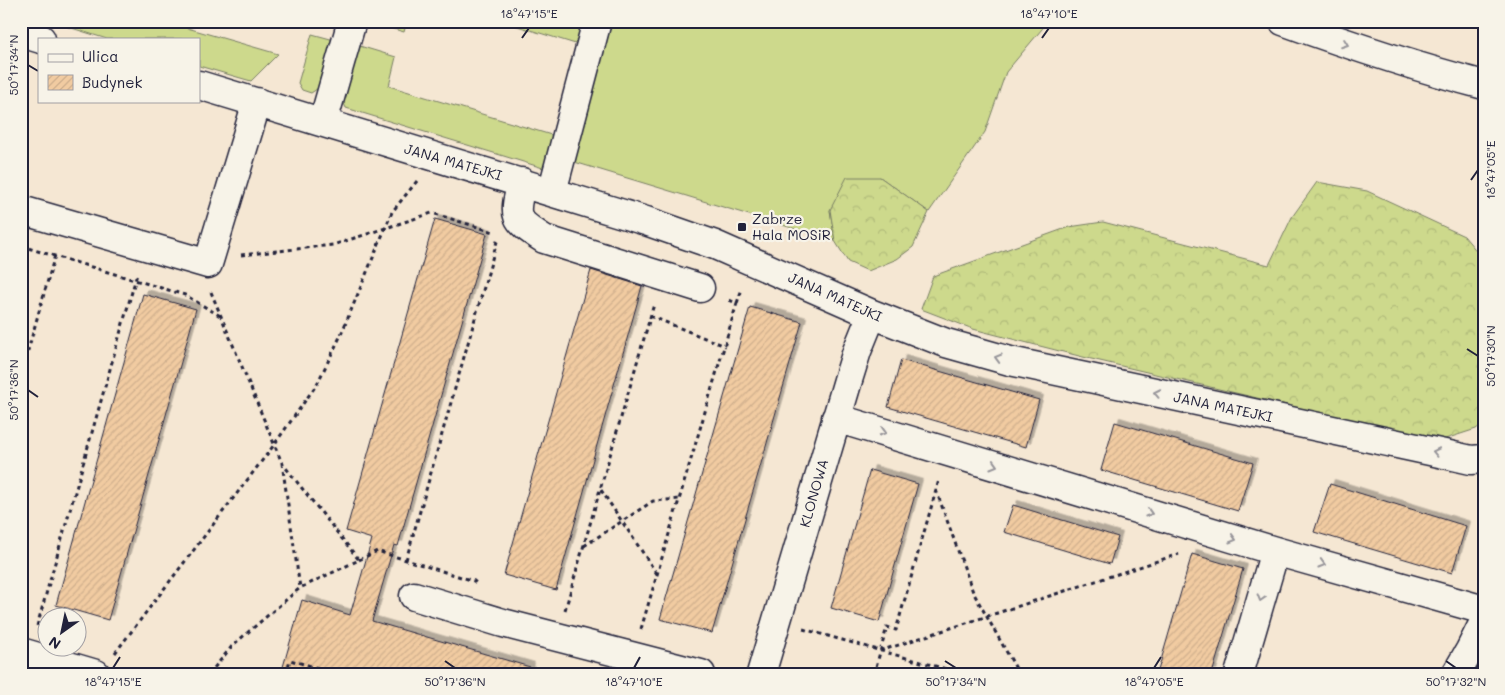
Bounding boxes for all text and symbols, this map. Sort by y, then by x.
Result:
text: 18°47'15"E [500,5,558,21]
text: 18°47'10"E [1020,5,1078,21]
text: 50°17'34"N [5,35,21,95]
legend [38,38,200,102]
one-way arrow [1340,38,1349,48]
text: Ulica [82,46,119,66]
text: Budynek [82,72,142,92]
street label: JANA MATEJKI [402,138,504,185]
text: 18°47'05"E [1482,140,1498,200]
place label: Zabrze Hala MOSiR [752,209,831,244]
marker: Zabrze Hala MOSiR [736,221,748,233]
street label: JANA MATEJKI [785,267,885,326]
text: 50°17'30"N [1482,325,1498,387]
one-way arrow [995,353,1003,363]
text: 50°17'36"N [5,359,21,421]
street label: JANA MATEJKI [1172,387,1274,426]
one-way arrow [1153,388,1162,398]
one-way arrow [878,426,887,436]
one-way arrow [1431,448,1440,458]
street label: KLONOWA [795,456,832,529]
one-way arrow [989,460,997,470]
one-way arrow [1144,507,1153,517]
one-way arrow [1229,533,1237,543]
one-way arrow [1317,559,1325,569]
one-way arrow [1257,593,1267,602]
north arrow [38,608,88,658]
text: N [45,632,64,654]
text: 18°47'15"E [84,673,142,689]
text: 50°17'36"N [424,673,486,689]
text: 18°47'10"E [605,673,663,689]
text: 50°17'34"N [926,673,986,689]
text: 18°47'05"E [1124,673,1184,689]
text: 50°17'32"N [1426,673,1486,689]

